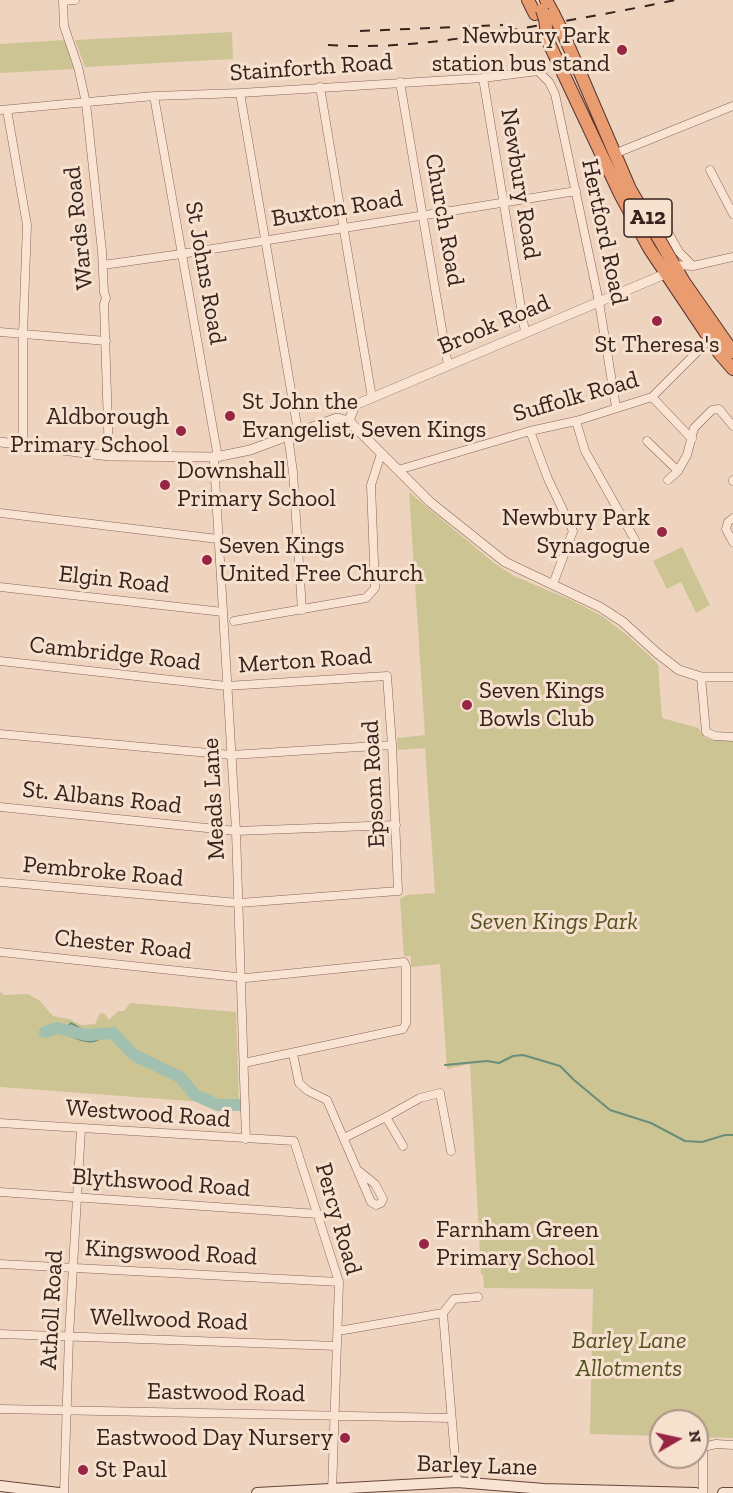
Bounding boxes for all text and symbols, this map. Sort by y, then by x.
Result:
place label: Newbury Park station bus stand [432,22,610,78]
marker: Newbury Park station bus stand [615,43,629,57]
street label: Stainforth Road [229,48,393,88]
street label: Newbury Road [494,107,546,261]
street label: Church Road [418,151,470,289]
street label: Hertford Road [575,157,633,307]
street label: Wards Road [58,165,100,291]
street label: Buxton Road [269,184,405,234]
street label: St Johns Road [178,199,232,347]
road number: A12 [624,199,672,237]
street label: Brook Road [434,289,554,361]
marker: St Theresa's [650,314,664,328]
place label: St Theresa's [595,331,719,359]
street label: Suffolk Road [510,365,642,429]
place label: St John the Evangelist, Seven Kings [242,388,486,444]
place label: Aldborough Primary School [10,403,169,459]
marker: St John the Evangelist, Seven Kings [223,409,237,423]
marker: Aldborough Primary School [174,424,188,438]
place label: Downshall Primary School [177,457,336,513]
marker: Downshall Primary School [158,478,172,492]
place label: Newbury Park Synagogue [502,504,650,560]
marker: Newbury Park Synagogue [655,525,669,539]
place label: Seven Kings United Free Church [219,532,423,588]
marker: Seven Kings United Free Church [200,553,214,567]
street label: Elgin Road [57,560,171,600]
street label: Cambridge Road [28,631,202,677]
street label: Merton Road [237,642,373,680]
place label: Seven Kings Bowls Club [479,677,604,733]
marker: Seven Kings Bowls Club [460,698,474,712]
street label: Epsom Road [356,719,392,849]
street label: Meads Lane [196,737,232,861]
street label: St. Albans Road [21,775,183,821]
street label: Pembroke Road [22,851,184,893]
park label: Seven Kings Park [470,908,638,936]
street label: Chester Road [53,923,193,967]
street label: Westwood Road [65,1094,231,1134]
street label: Percy Road [308,1160,368,1278]
street label: Blythswood Road [71,1162,251,1204]
place label: Farnham Green Primary School [436,1216,599,1272]
street label: Kingswood Road [84,1234,258,1272]
marker: Farnham Green Primary School [417,1237,431,1251]
street label: Atholl Road [34,1249,70,1371]
street label: Wellwood Road [90,1303,248,1337]
park label: Barley Lane Allotments [572,1327,686,1383]
street label: Eastwood Road [147,1377,305,1409]
north arrow [649,1409,709,1469]
place label: Eastwood Day Nursery [96,1424,333,1452]
text: N [685,1429,706,1444]
marker: Eastwood Day Nursery [338,1431,352,1445]
street label: Barley Lane [416,1450,538,1482]
place label: St Paul [95,1456,167,1484]
marker: St Paul [76,1463,90,1477]

